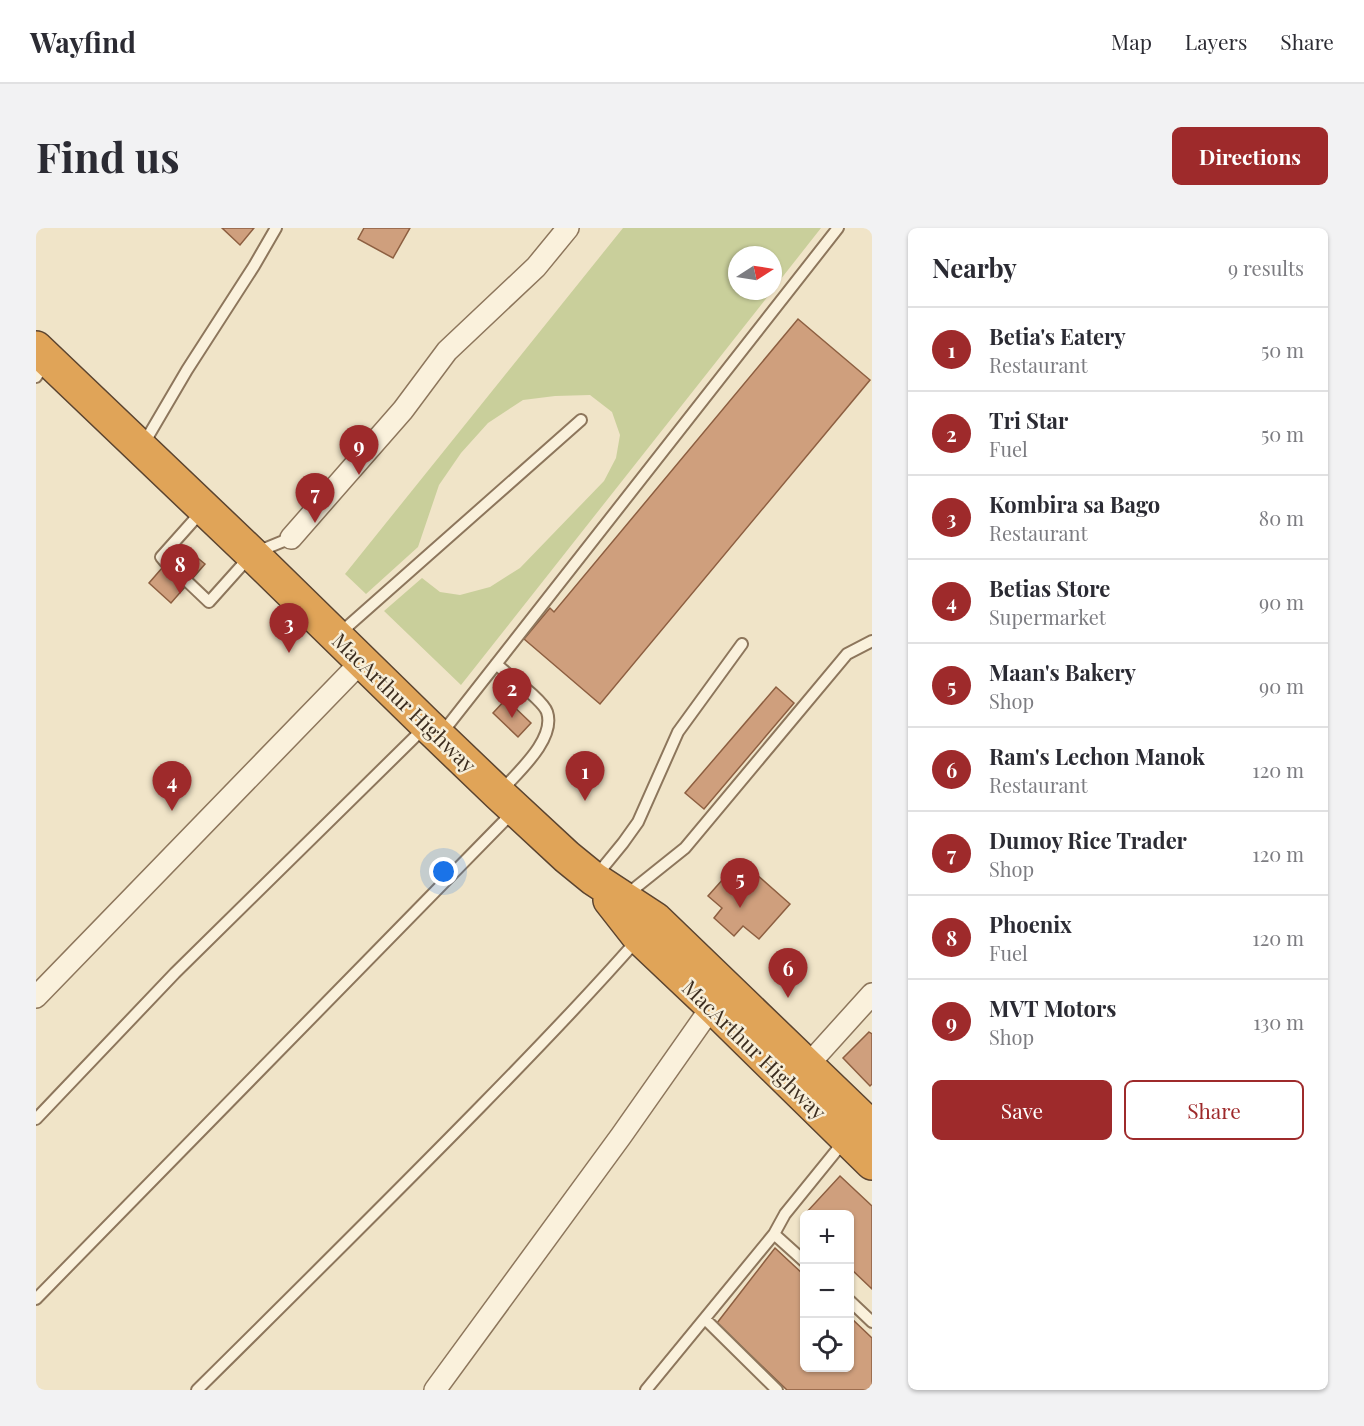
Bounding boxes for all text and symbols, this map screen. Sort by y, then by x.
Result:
text: Wayfind [30,23,136,60]
text: Map [1111,27,1152,55]
text: Layers [1185,27,1247,55]
text: Share [1280,27,1334,55]
button: Directions [1172,127,1328,185]
text: Find us [36,128,180,184]
north arrow [728,246,782,300]
text: Nearby [932,250,1017,285]
text: 9 results [1228,254,1304,281]
text: Betia's Eatery [989,321,1126,351]
text: 1 [948,336,955,363]
text: 50 m [1261,336,1304,363]
text: Restaurant [989,351,1088,378]
text: Tri Star [989,405,1068,435]
text: 2 [946,420,957,447]
text: 50 m [1261,420,1304,447]
pin: 9 [340,426,378,475]
text: Fuel [989,435,1028,462]
pin: 7 [296,474,334,523]
text: Kombira sa Bago [989,489,1160,519]
text: 3 [947,504,956,531]
text: 80 m [1259,504,1304,531]
text: Restaurant [989,519,1088,546]
pin: 8 [160,544,200,594]
text: Betias Store [989,573,1110,603]
text: 4 [946,588,957,615]
text: 90 m [1259,588,1304,615]
text: Supermarket [989,603,1106,630]
pin: 3 [270,604,308,653]
street label: MacArthur Highway [327,626,483,778]
text: Maan's Bakery [989,657,1136,687]
pin: 2 [492,668,532,718]
text: 5 [947,672,956,699]
text: 90 m [1259,672,1304,699]
text: Shop [989,687,1034,714]
text: Ram's Lechon Manok [989,741,1205,771]
pin: 1 [566,752,604,801]
text: 6 [946,756,957,783]
text: 120 m [1252,756,1304,783]
pin: 4 [152,762,192,811]
text: Restaurant [989,771,1088,798]
text: Dumoy Rice Trader [989,825,1187,855]
text: 7 [947,840,956,867]
text: 120 m [1252,840,1304,867]
text: Shop [989,855,1034,882]
your location [429,857,458,886]
pin: 5 [720,858,760,908]
text: Phoenix [989,909,1072,939]
text: 8 [946,924,957,951]
text: 120 m [1252,924,1304,951]
text: Fuel [989,939,1028,966]
pin: 6 [768,948,807,998]
street label: MacArthur Highway [677,973,833,1125]
text: MVT Motors [989,993,1116,1023]
text: 9 [946,1008,957,1035]
text: 130 m [1253,1008,1304,1035]
text: Shop [989,1023,1034,1050]
button: Save [932,1080,1112,1140]
button: Share [1124,1080,1304,1140]
map controls [800,1210,854,1372]
button: + [800,1210,854,1264]
button: − [800,1264,854,1318]
button: locate [800,1318,854,1372]

